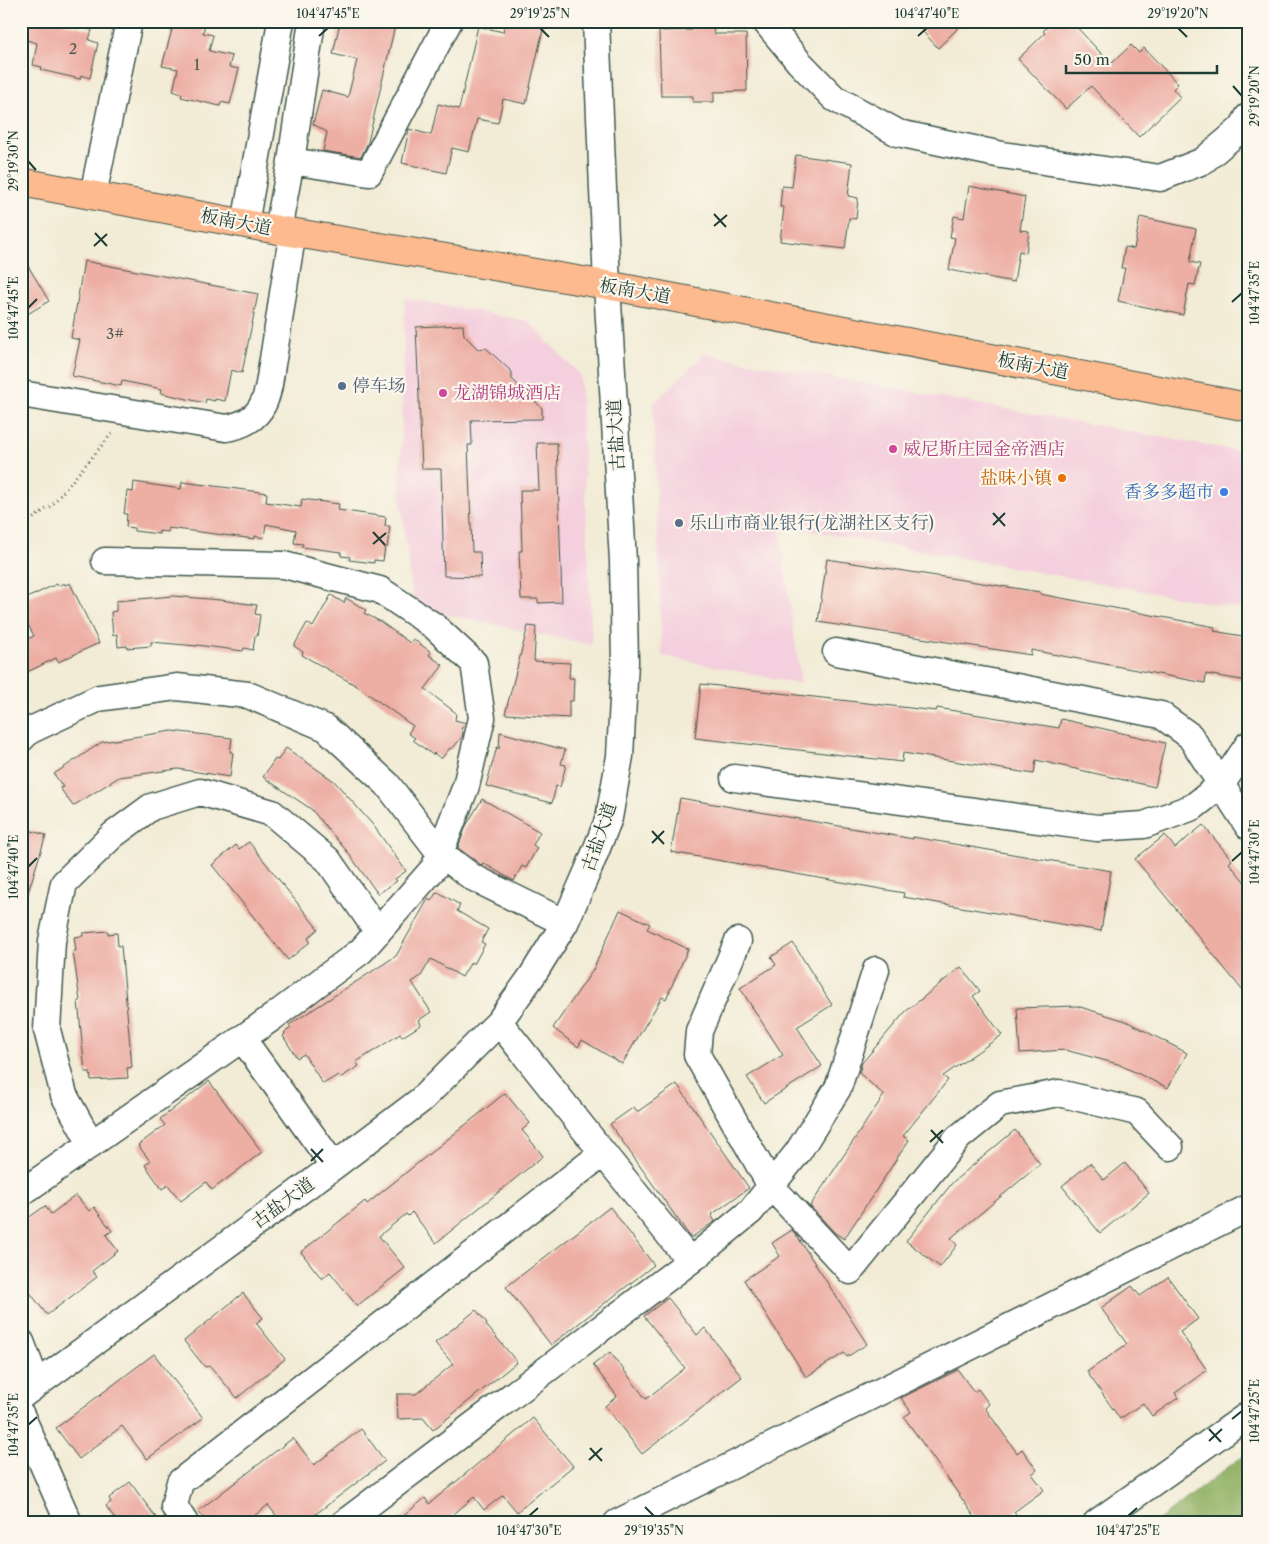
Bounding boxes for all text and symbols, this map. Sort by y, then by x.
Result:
text: 104°47'45"E [296,6,360,21]
text: 29°19'25"N [510,6,570,21]
text: 104°47'40"E [895,6,959,21]
text: 29°19'20"N [1147,6,1209,21]
house number: 2 [69,39,77,58]
scale bar [1066,42,1218,74]
text: 50 m [1074,50,1110,69]
house number: 1 [194,55,201,74]
text: 29°19'20"N [1247,65,1262,127]
text: 29°19'30"N [6,130,21,192]
street label: 板南大道 [199,204,273,240]
text: 104°47'35"E [1247,261,1262,325]
street label: 板南大道 [598,274,672,308]
text: 104°47'45"E [6,276,21,340]
house number: 3# [106,324,124,343]
street label: 板南大道 [996,348,1070,384]
place label: 停车场 [352,375,406,397]
marker: 停车场 [336,380,348,392]
place label: 龙湖锦城酒店 [453,382,561,404]
marker: 龙湖锦城酒店 [437,387,449,399]
street label: 古盐大道 [603,398,629,472]
place label: 威尼斯庄园金帝酒店 [903,438,1065,460]
marker: 威尼斯庄园金帝酒店 [887,443,899,455]
place label: 盐味小镇 [980,467,1052,489]
marker: 盐味小镇 [1056,472,1068,484]
place label: 香多多超市 [1124,481,1214,503]
marker: 香多多超市 [1218,486,1230,498]
place label: 乐山市商业银行(龙湖社区支行) [689,512,934,534]
marker: 乐山市商业银行(龙湖社区支行) [673,517,685,529]
street label: 古盐大道 [577,799,621,875]
text: 104°47'30"E [1247,820,1262,885]
text: 104°47'40"E [6,835,21,899]
street label: 古盐大道 [247,1173,319,1233]
text: 104°47'25"E [1247,1379,1262,1443]
text: 104°47'35"E [6,1393,21,1457]
text: 104°47'30"E [497,1523,562,1538]
text: 29°19'35"N [624,1523,684,1538]
text: 104°47'25"E [1096,1523,1160,1538]

